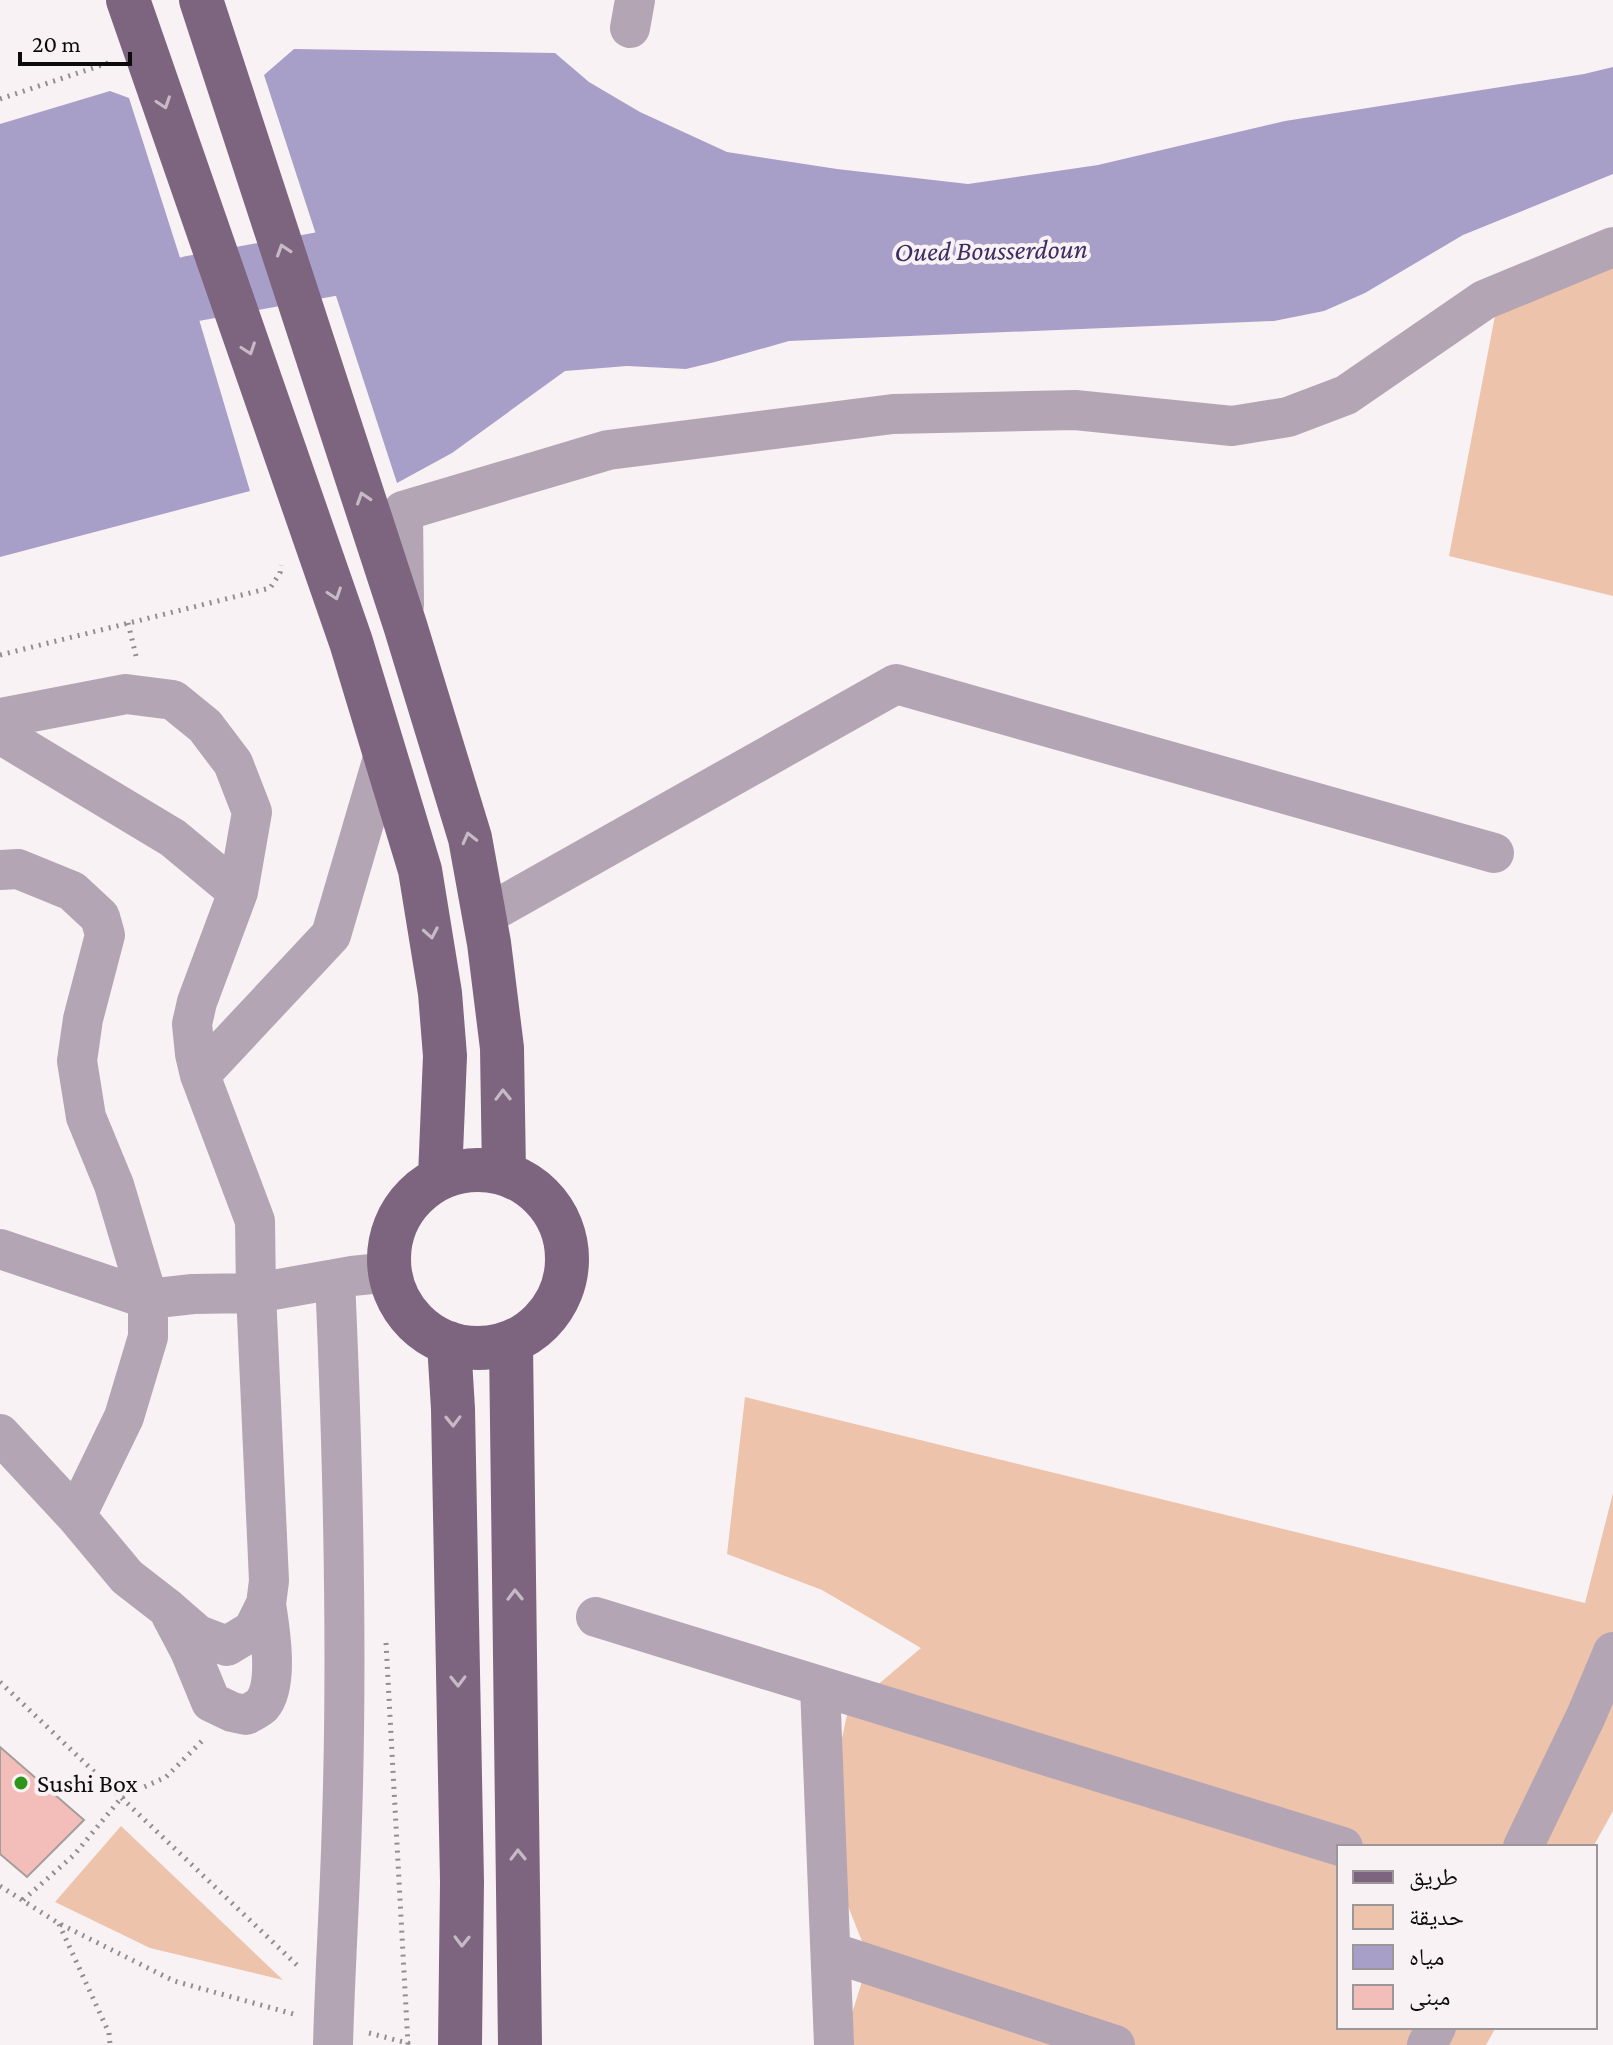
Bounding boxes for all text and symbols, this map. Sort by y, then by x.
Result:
scale bar [20,16,130,66]
text: 20 m [32,30,81,57]
one-way arrow [154,95,170,109]
water label: Oued Bousserdoun [894,233,1088,267]
one-way arrow [276,244,292,258]
one-way arrow [240,341,256,355]
one-way arrow [356,491,372,505]
one-way arrow [325,587,341,601]
one-way arrow [462,831,479,845]
one-way arrow [421,926,438,940]
one-way arrow [494,1088,512,1101]
one-way arrow [444,1415,462,1428]
one-way arrow [506,1588,524,1601]
one-way arrow [450,1675,467,1688]
place label: Sushi Box [37,1769,138,1798]
marker: Sushi Box [12,1774,30,1792]
legend [1337,1845,1597,2029]
one-way arrow [509,1848,527,1861]
text: طريق [1409,1863,1458,1891]
text: حديقة [1409,1903,1464,1930]
one-way arrow [453,1935,470,1948]
text: مياه [1409,1943,1444,1970]
text: مبنى [1409,1983,1450,2011]

